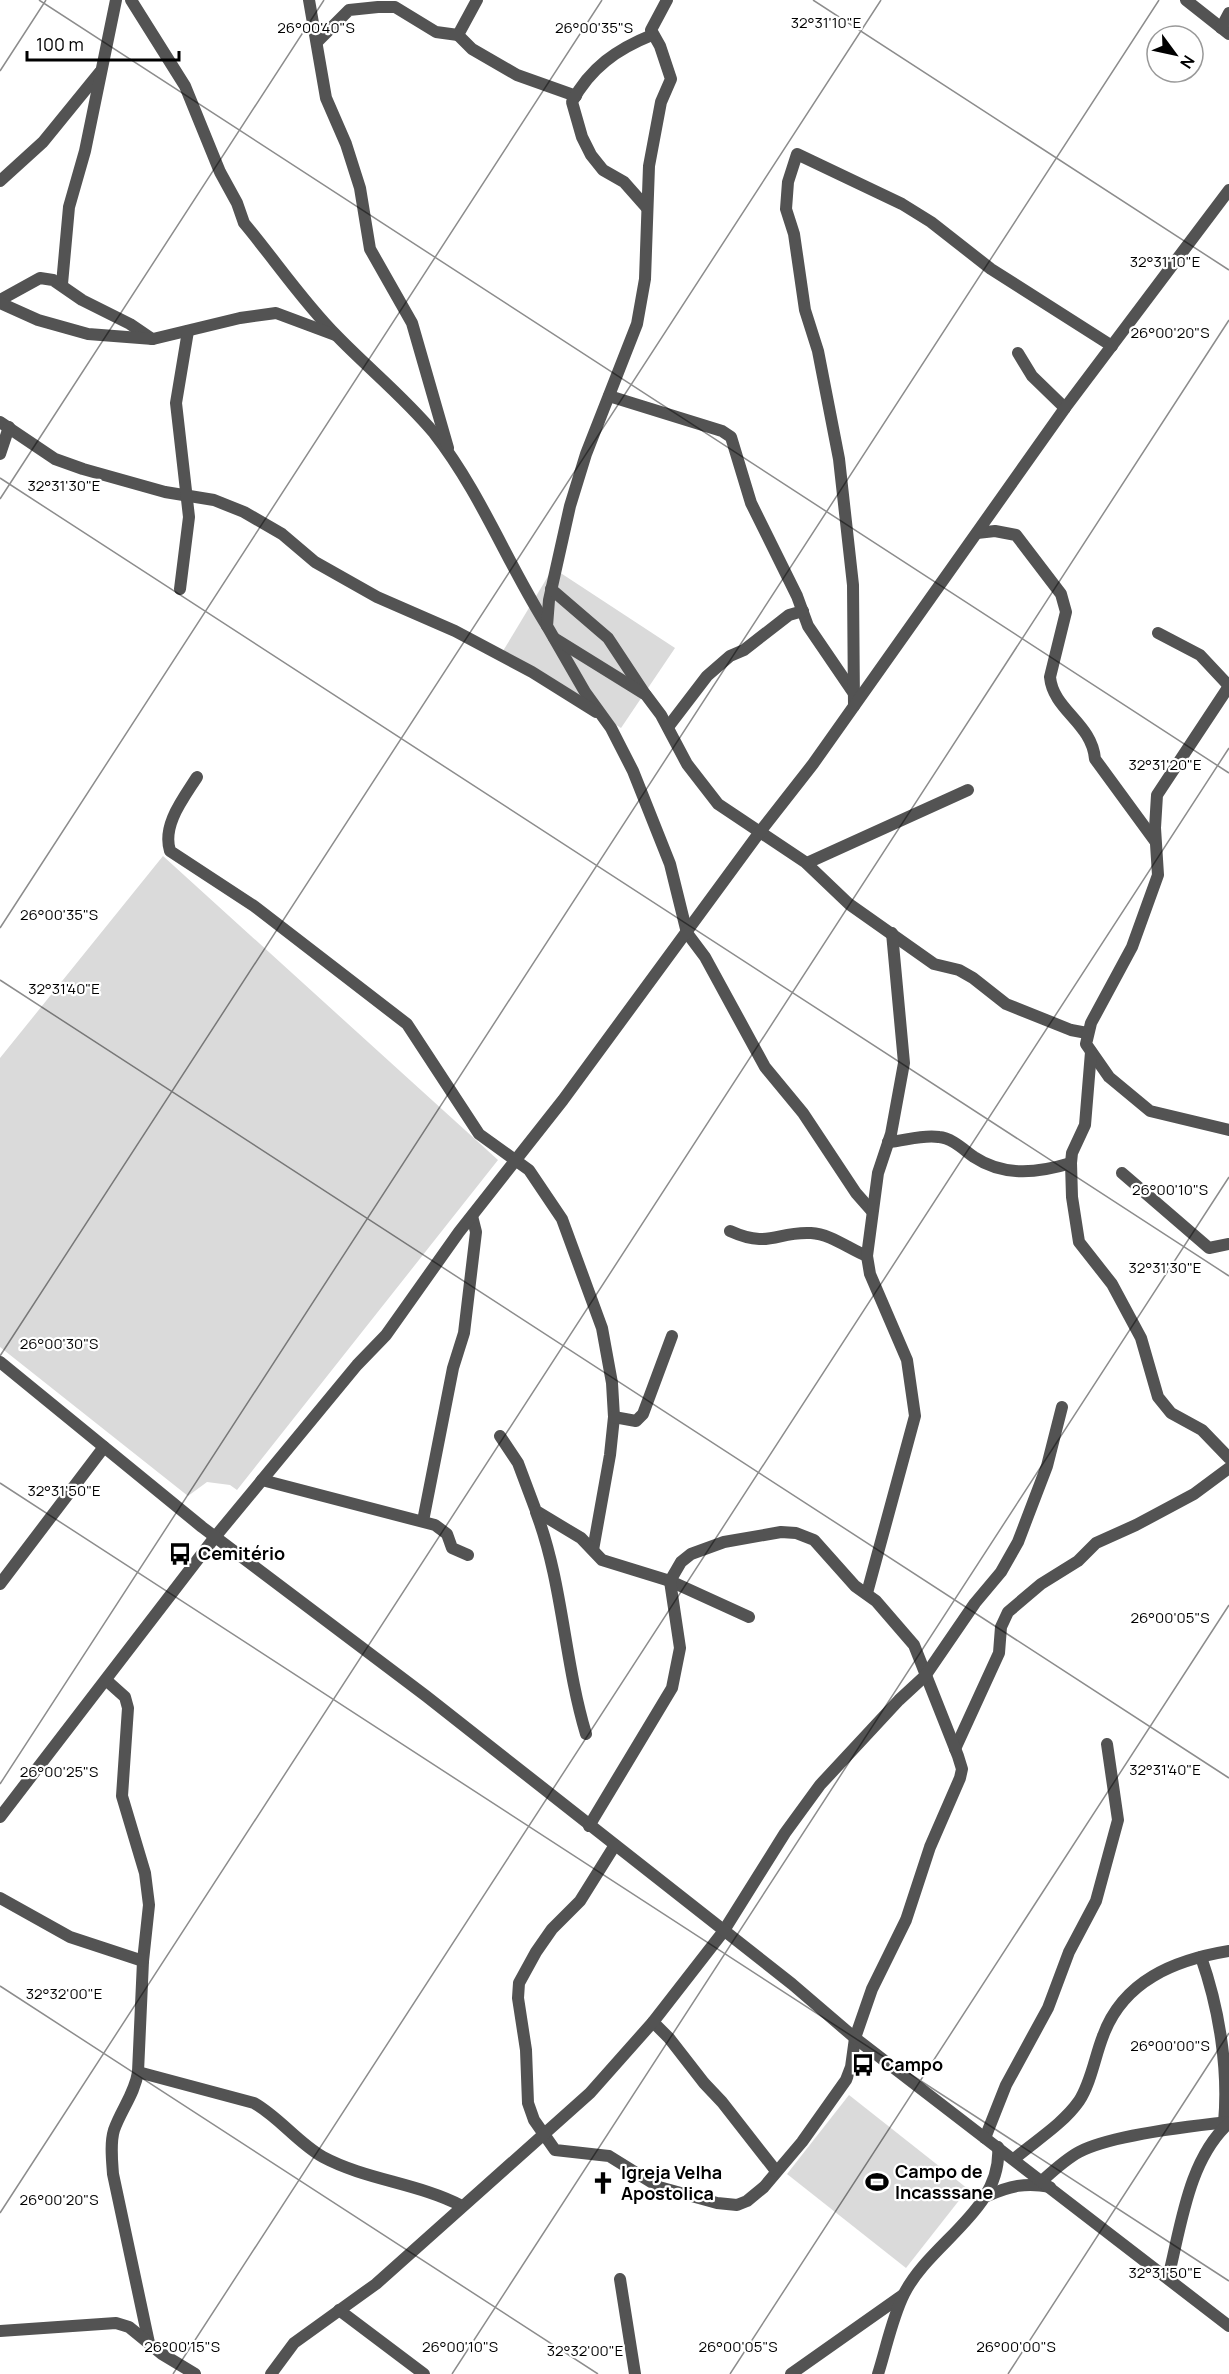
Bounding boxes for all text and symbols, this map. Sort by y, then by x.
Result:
text: 32°31'10"E [791,12,861,33]
text: 26°00'40"S [277,17,355,38]
text: 26°00'35"S [555,17,633,38]
scale bar [27,24,178,62]
north arrow [1145,24,1205,84]
text: 100 m [36,32,84,56]
text: N [1175,51,1200,73]
text: 32°31'10"E [1130,251,1200,272]
text: 26°00'20"S [1131,322,1209,343]
text: 32°31'30"E [28,475,100,496]
text: 32°31'20"E [1128,754,1202,775]
text: 26°00'35"S [20,904,98,925]
text: 32°31'40"E [28,978,100,999]
text: 26°00'10"S [1132,1179,1208,1200]
text: 32°31'30"E [1129,1257,1201,1278]
text: 26°00'30"S [20,1333,98,1354]
text: 32°31'50"E [27,1480,101,1501]
bus stop icon: Cemitério [167,1541,193,1567]
place label: Cemitério [198,1541,285,1565]
text: 26°00'05"S [1130,1607,1210,1628]
text: 32°31'40"E [1129,1759,1201,1780]
text: 26°00'25"S [20,1761,98,1782]
text: 32°32'00"E [26,1983,102,2004]
text: 26°00'00"S [1130,2035,1210,2056]
bus stop icon: Campo [850,2052,876,2078]
place label: Campo [881,2052,943,2076]
place label: Campo de Incasssane [895,2159,993,2204]
place label: Igreja Velha Apostolica [621,2160,722,2205]
sports icon: Campo de Incasssane [864,2169,890,2195]
church icon: Igreja Velha Apostolica [590,2170,616,2196]
text: 26°00'20"S [20,2189,98,2210]
text: 32°31'50"E [1128,2262,1202,2283]
text: 26°00'15"S [144,2336,220,2357]
text: 26°00'10"S [422,2336,498,2357]
text: 26°00'05"S [698,2336,778,2357]
text: 26°00'00"S [976,2336,1056,2357]
text: 32°32'00"E [547,2340,623,2361]

